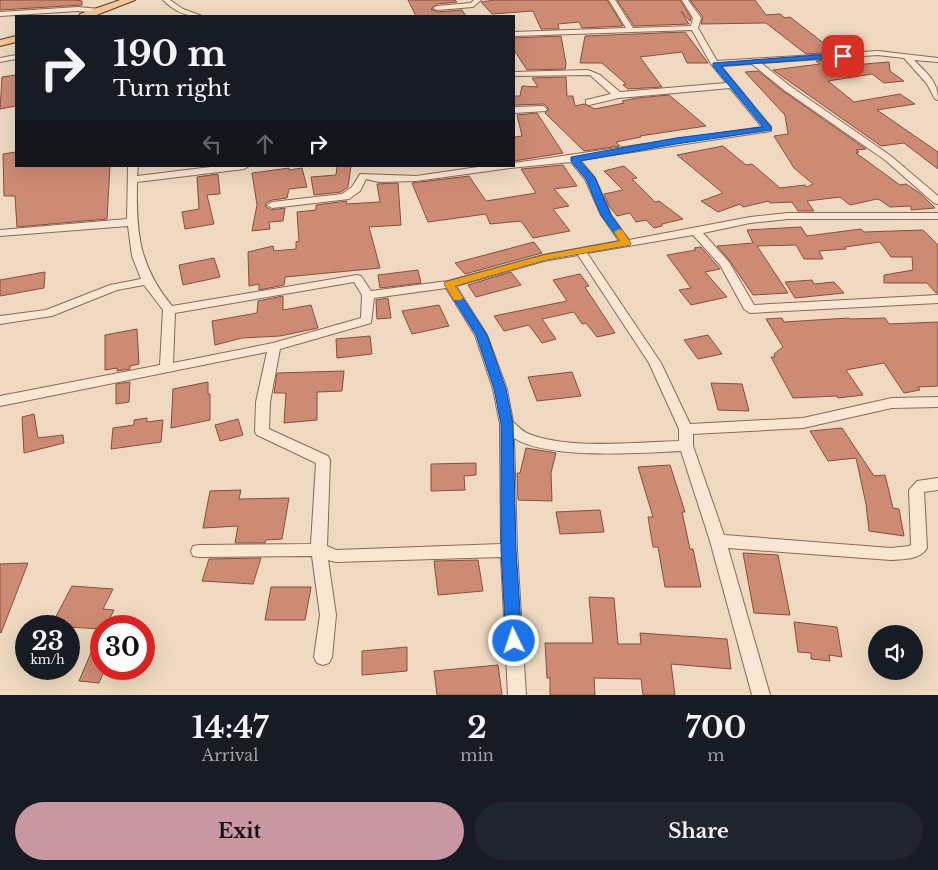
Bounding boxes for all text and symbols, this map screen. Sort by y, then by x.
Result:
text: 190 m [113,32,226,75]
icon: right [30,35,95,100]
pin [822,35,864,77]
icon: arrive [829,42,857,70]
text: Turn right [113,75,231,102]
icon: left [198,130,226,158]
icon: ahead [251,130,279,158]
icon: right [304,130,332,158]
position arrow [487,614,539,666]
speed limit sign: 30 [90,615,155,680]
map controls [868,625,923,680]
button: sound [868,625,923,680]
text: 23 [31,626,64,657]
text: km/h [30,652,65,667]
text: 14:47 [192,709,269,746]
text: 2 [467,709,487,746]
text: 700 [686,709,746,746]
text: Arrival [202,745,258,765]
text: min [460,745,494,765]
text: m [707,745,725,765]
button: Exit [15,802,464,860]
button: Share [474,802,923,860]

